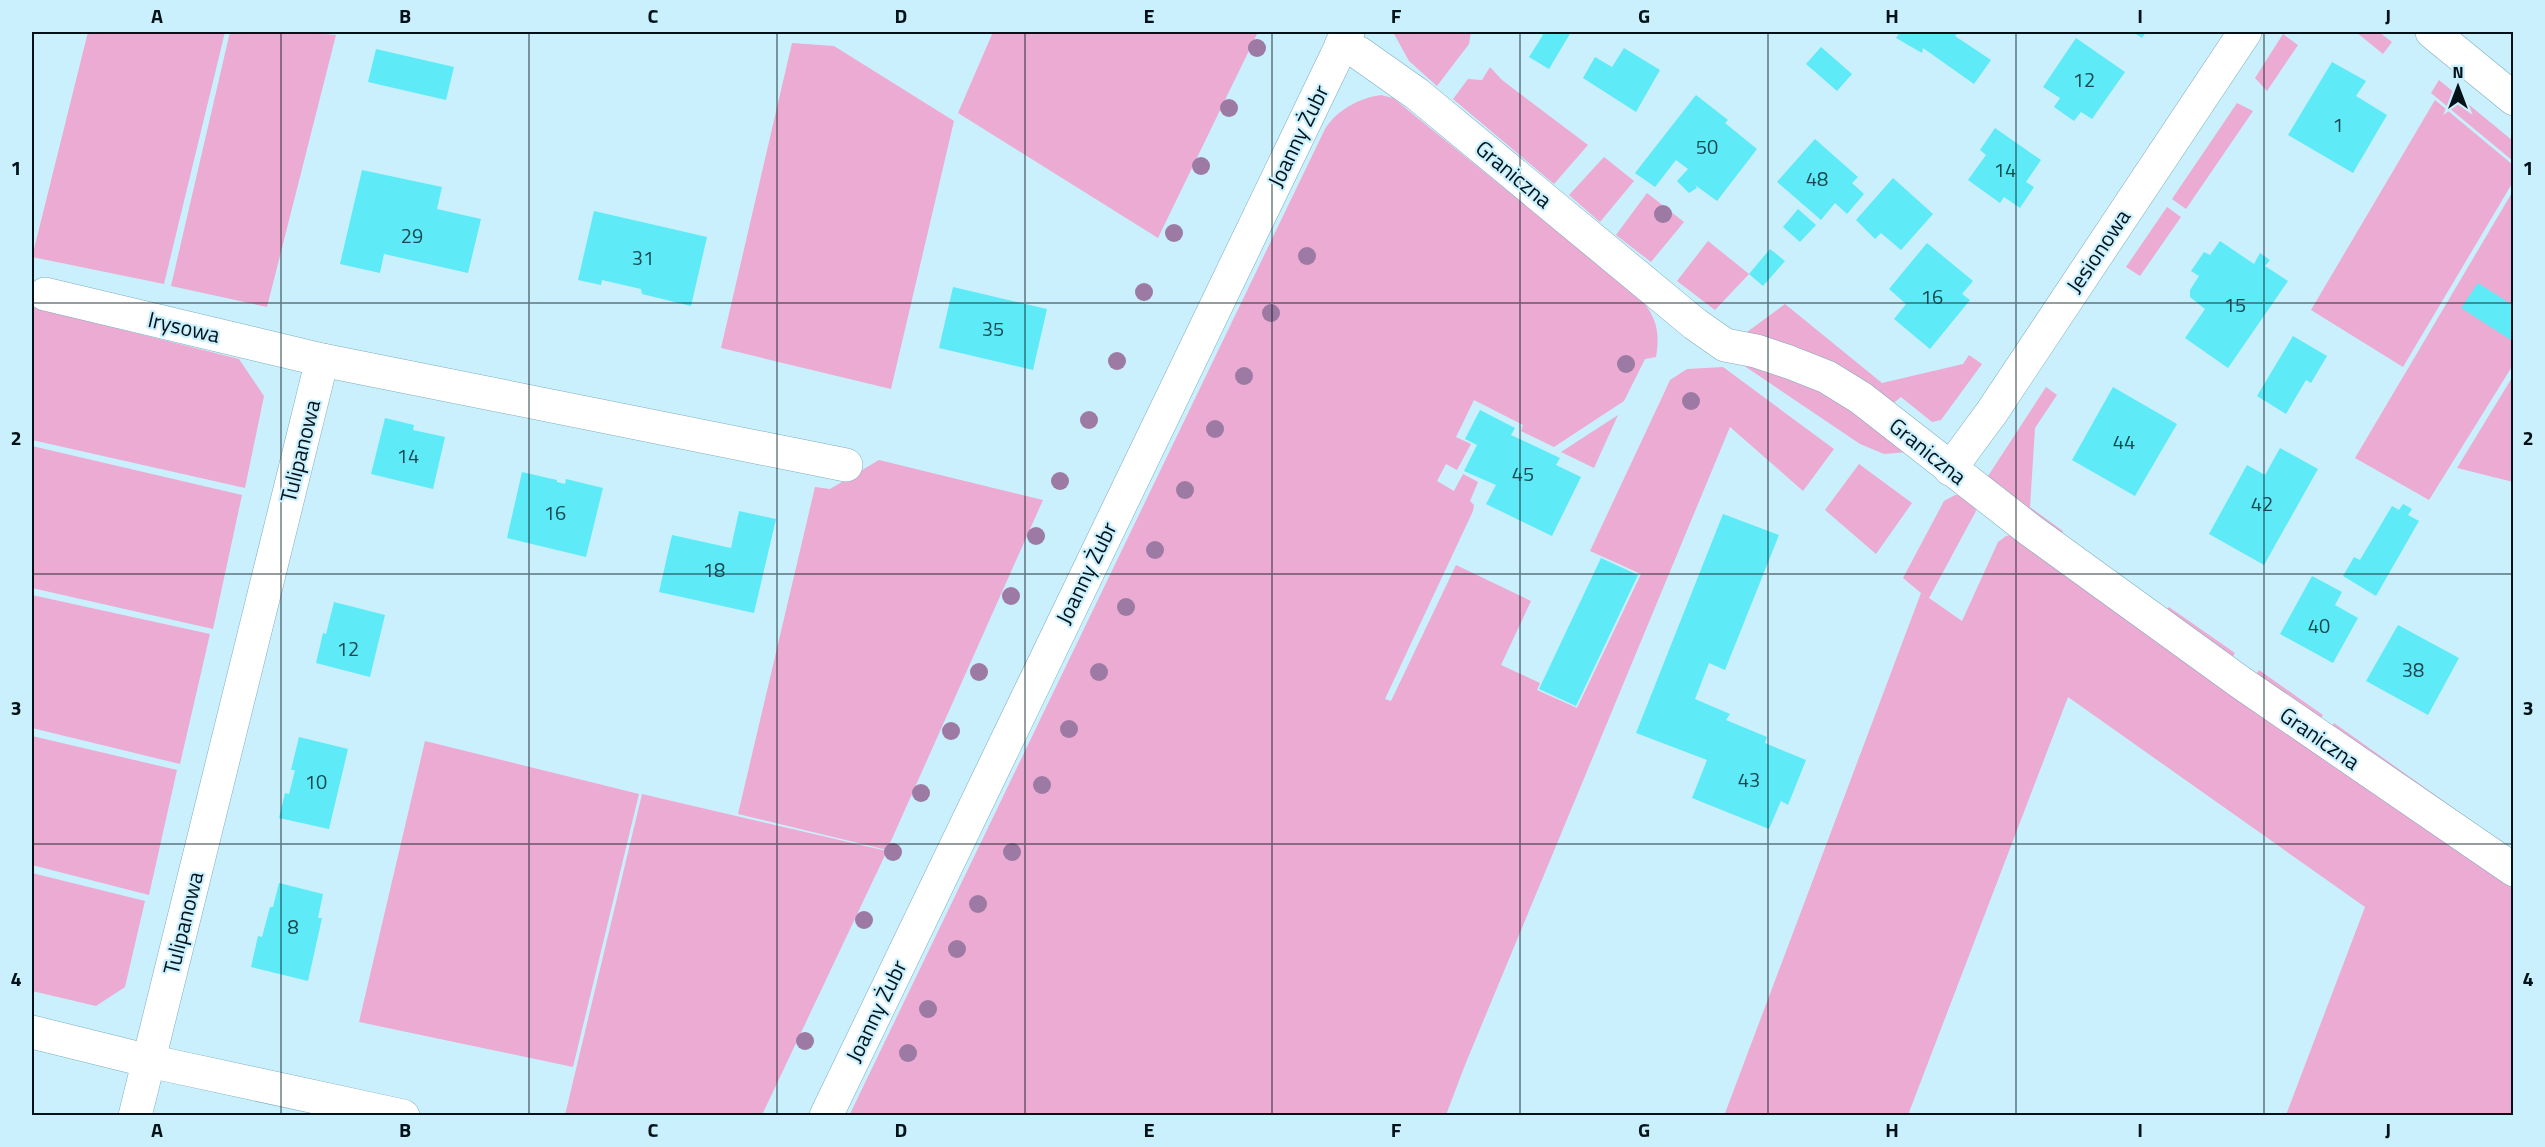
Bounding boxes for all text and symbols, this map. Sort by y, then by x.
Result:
text: A [151,0,163,31]
text: B [399,0,411,31]
text: C [648,0,659,31]
text: D [895,0,907,31]
text: E [1143,0,1155,31]
text: F [1391,0,1402,31]
text: G [1638,0,1650,31]
text: H [1885,0,1899,31]
text: I [2137,0,2143,31]
text: J [2385,0,2391,31]
north arrow [2428,57,2488,117]
text: N [2452,60,2464,84]
house number: 12 [2073,64,2095,95]
street label: Joanny Żubr [1259,79,1338,193]
house number: 1 [2332,109,2344,140]
house number: 50 [1696,131,1718,162]
street label: Graniczna [1468,132,1560,216]
text: 1 [10,152,22,183]
text: 1 [2522,152,2534,183]
house number: 14 [1994,154,2016,185]
house number: 48 [1806,163,1828,194]
street label: Jesionowa [2057,202,2139,300]
house number: 29 [401,220,423,251]
house number: 31 [632,242,654,273]
house number: 16 [1921,281,1943,312]
house number: 15 [2224,289,2246,320]
street label: Irysowa [145,302,223,352]
house number: 35 [982,313,1004,344]
street label: Tulipanowa [271,396,329,506]
street label: Graniczna [1882,409,1974,493]
text: 2 [10,422,22,453]
text: 2 [2522,422,2534,453]
house number: 44 [2113,426,2135,457]
house number: 14 [397,440,419,471]
house number: 45 [1512,458,1534,489]
house number: 42 [2251,488,2273,519]
house number: 16 [544,497,566,528]
street label: Joanny Żubr [1047,516,1126,630]
house number: 18 [703,554,725,585]
house number: 40 [2308,610,2330,641]
house number: 12 [337,633,359,664]
house number: 38 [2402,654,2424,685]
text: 3 [10,692,22,723]
text: 3 [2522,692,2534,723]
street label: Graniczna [2273,698,2367,778]
house number: 43 [1738,764,1760,795]
house number: 10 [305,766,327,797]
street label: Tulipanowa [154,868,212,978]
house number: 8 [287,911,299,942]
street label: Joanny Żubr [837,954,916,1068]
text: 4 [10,963,22,994]
text: 4 [2522,963,2534,994]
text: A [151,1114,163,1145]
text: B [399,1114,411,1145]
text: C [648,1114,659,1145]
text: D [895,1114,907,1145]
text: E [1143,1114,1155,1145]
text: F [1391,1114,1402,1145]
text: G [1638,1114,1650,1145]
text: H [1885,1114,1899,1145]
text: I [2137,1114,2143,1145]
text: J [2385,1114,2391,1145]

